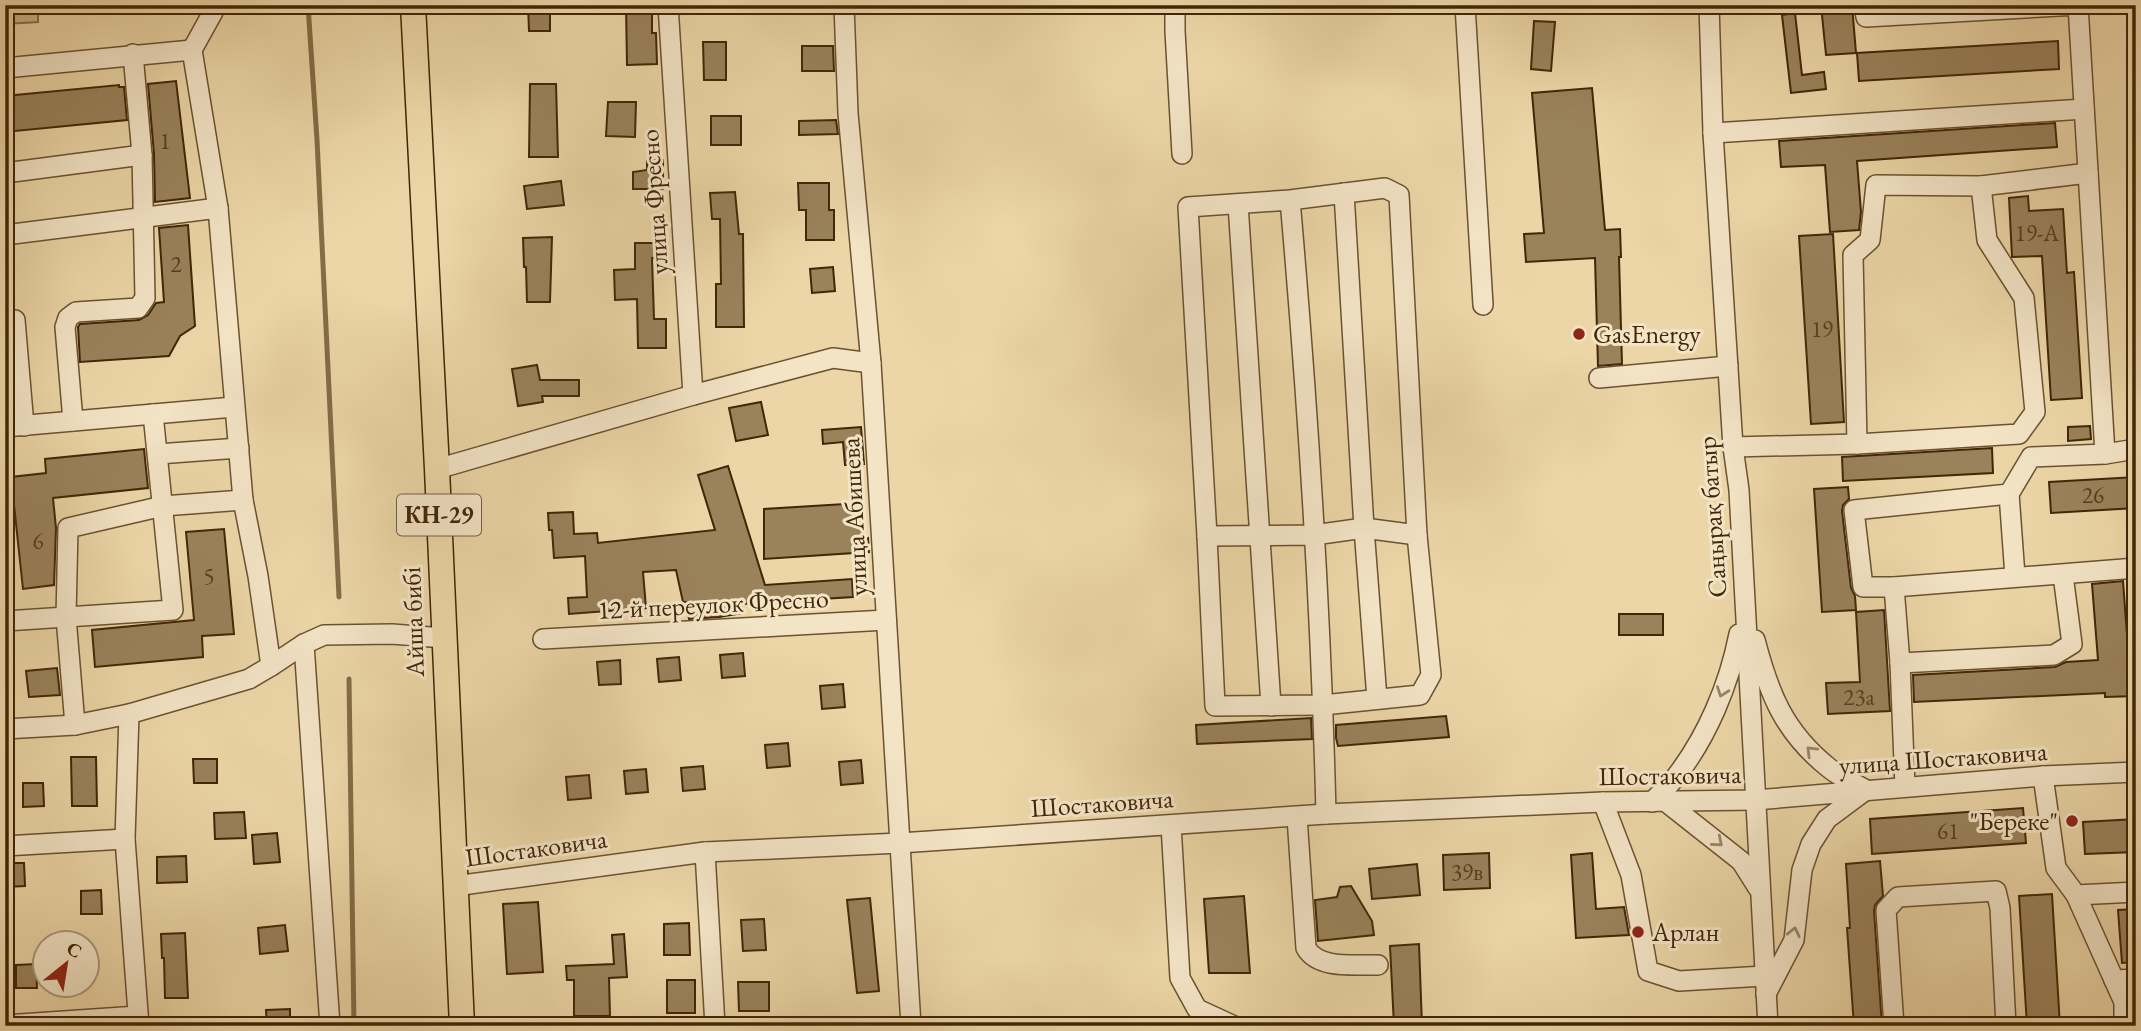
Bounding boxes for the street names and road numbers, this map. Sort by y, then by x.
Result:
street label: улица Фресно [632,128,676,276]
street label: Саңырақ батыр [1689,435,1735,599]
street label: улица Абишева [833,436,875,597]
road number: КН-29 [397,494,481,536]
street label: Айша бибі [394,566,432,679]
street label: 12-й переулок Фресно [597,581,829,627]
street label: улица Шостаковича [1838,734,2049,782]
street label: Шостаковича [1598,757,1742,793]
street label: Шостаковича [1030,781,1175,825]
street label: Шостаковича [463,821,610,875]

